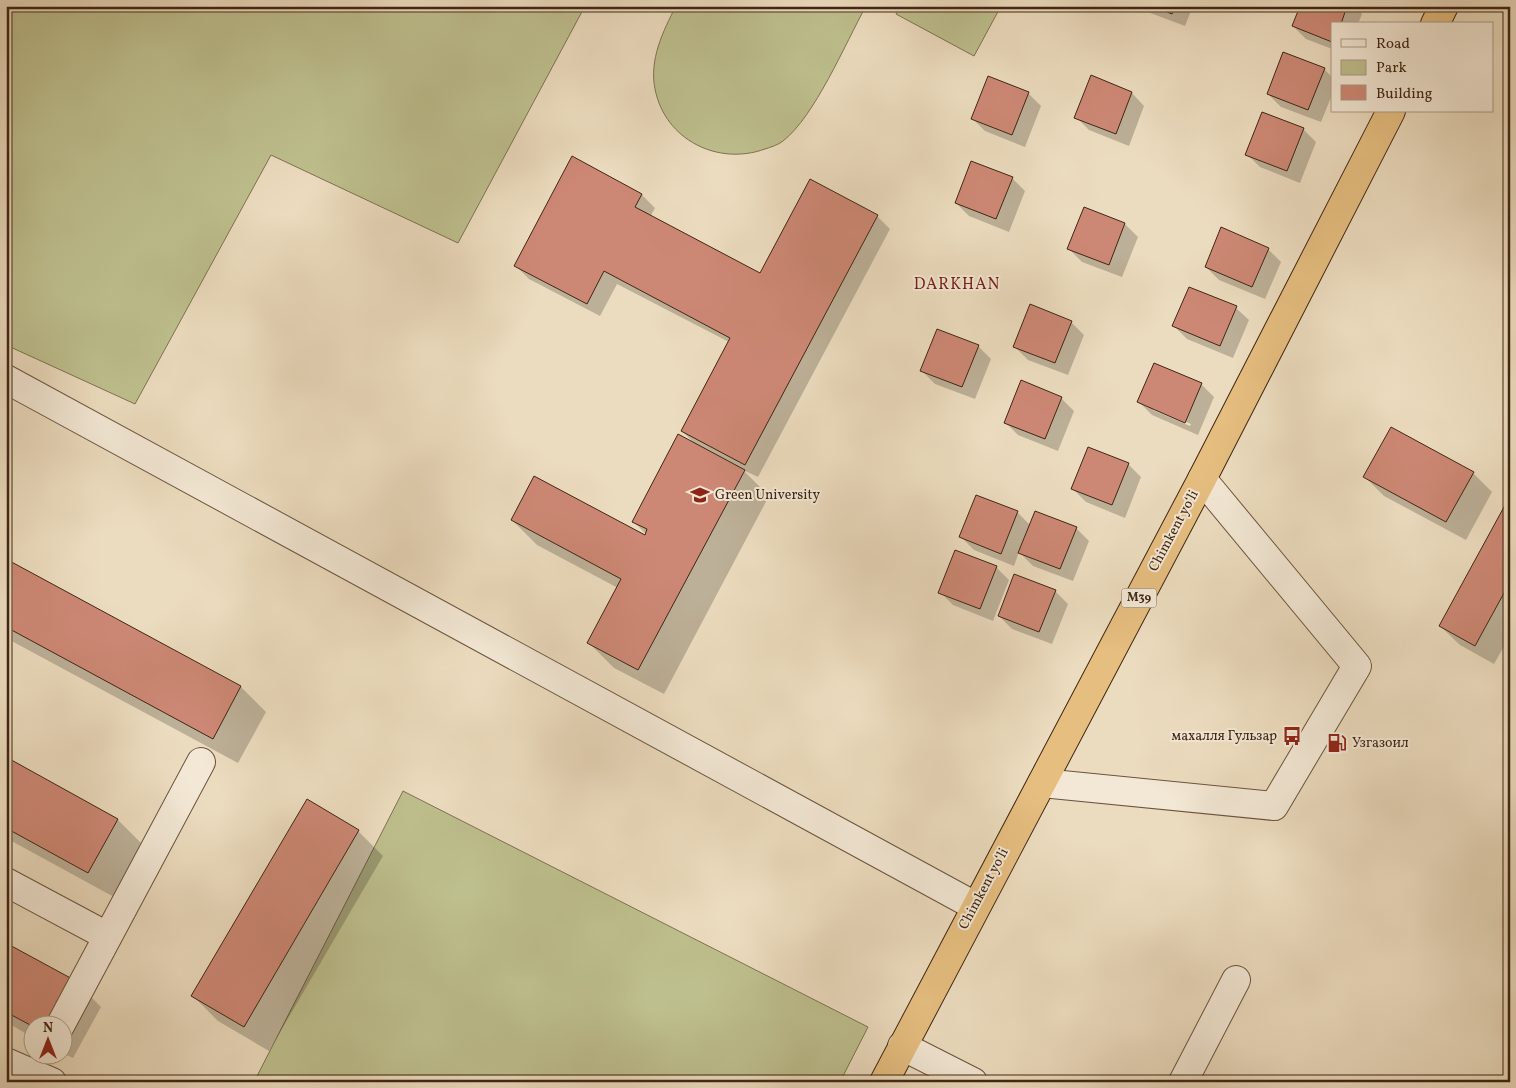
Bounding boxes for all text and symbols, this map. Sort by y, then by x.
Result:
legend [1331,22,1494,112]
text: Road [1376,34,1410,55]
text: Park [1376,58,1407,79]
text: Building [1376,84,1433,105]
district label: DARKHAN [914,274,1000,296]
school or university icon: Green University [689,484,711,506]
place label: Green University [715,486,820,505]
street label: Chimkent yo‘li [1145,487,1203,575]
road number: M39 [1122,588,1156,608]
bus stop icon: махалля Гульзар [1281,725,1303,747]
place label: махалля Гульзар [1172,727,1277,746]
fuel station icon: Узгазоил [1326,732,1348,754]
place label: Узгазоил [1352,734,1409,753]
street label: Chimkent yo‘li [955,845,1013,933]
north arrow [22,1016,72,1066]
text: N [43,1019,53,1038]

